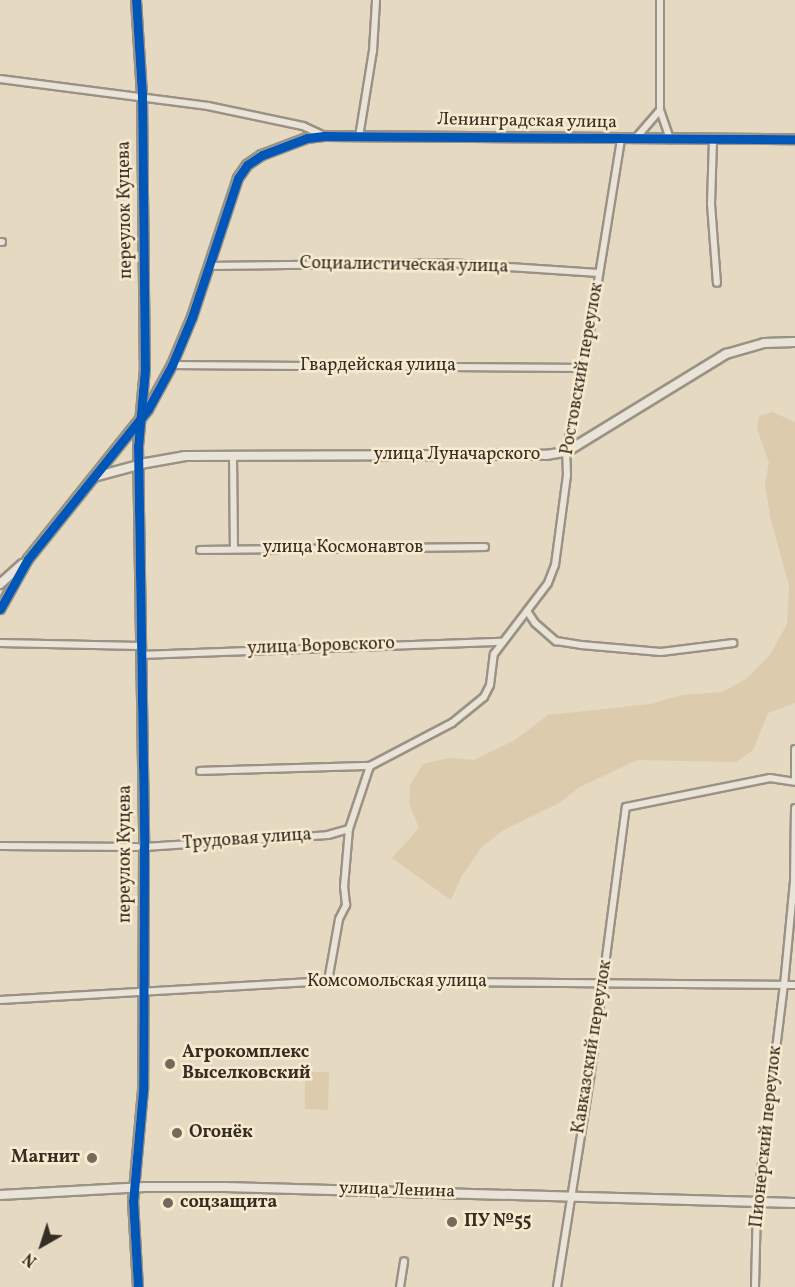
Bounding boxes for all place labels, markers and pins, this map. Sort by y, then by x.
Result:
place label: Агрокомплекс Выселковский [182,1043,311,1086]
marker: Агрокомплекс Выселковский [163,1057,177,1071]
place label: Огонёк [189,1122,253,1144]
marker: Огонёк [170,1126,184,1140]
place label: Магнит [11,1147,80,1169]
marker: Магнит [85,1151,99,1165]
place label: соцзащита [180,1192,277,1214]
marker: соцзащита [161,1196,175,1210]
place label: ПУ №55 [464,1211,532,1233]
marker: ПУ №55 [445,1215,459,1229]

